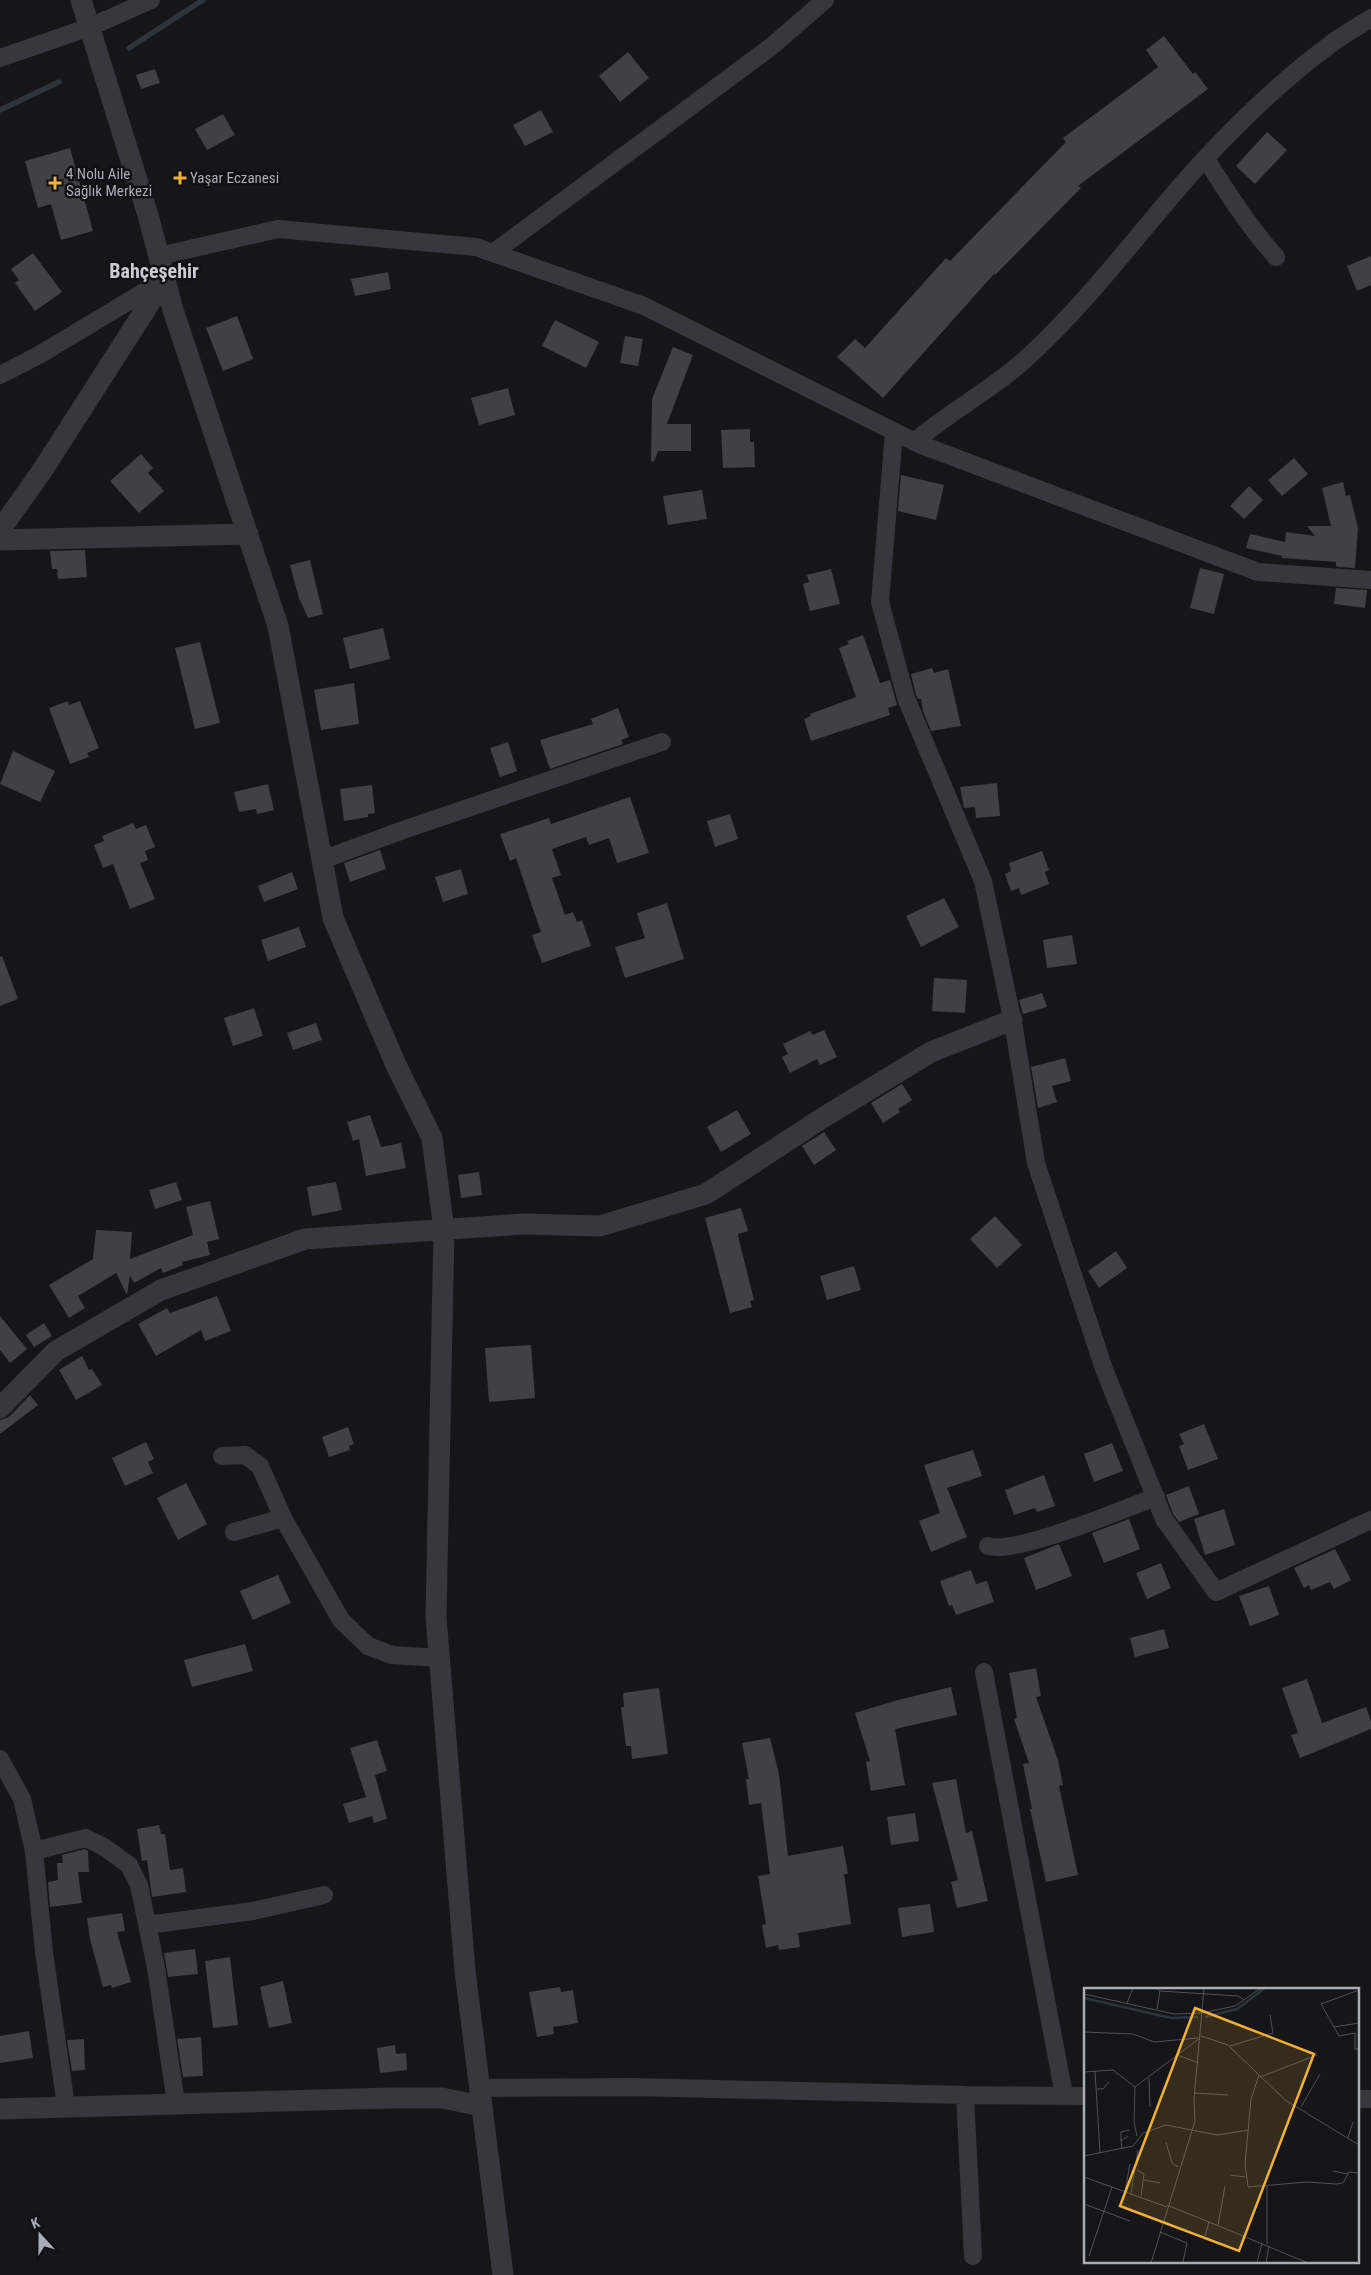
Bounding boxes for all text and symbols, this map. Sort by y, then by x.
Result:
place label: 4 Nolu Aile Sağlık Merkezi [66,165,152,200]
place label: Yaşar Eczanesi [190,169,279,187]
marker: Yaşar Eczanesi [174,172,186,184]
marker: 4 Nolu Aile Sağlık Merkezi [48,176,62,190]
district label: Bahçeşehir [109,259,199,283]
inset map [1084,1988,1358,2262]
north arrow [15,2210,65,2260]
text: K [29,2214,42,2232]

